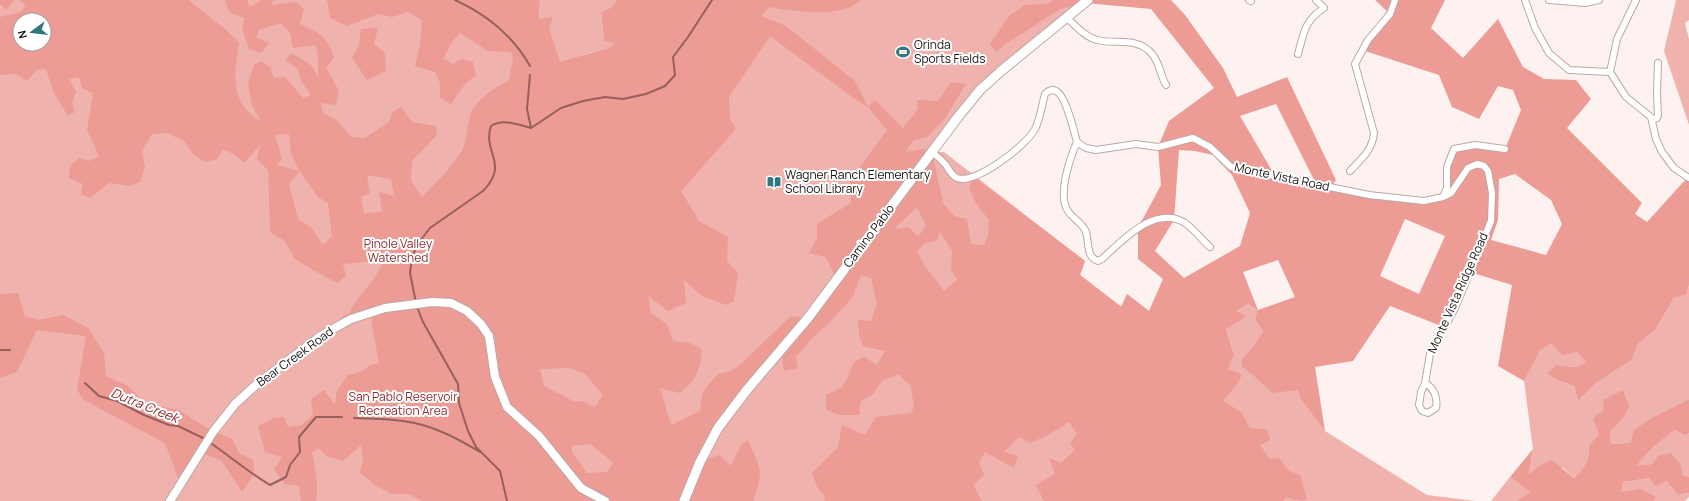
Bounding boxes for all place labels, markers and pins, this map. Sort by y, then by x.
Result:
place label: Orinda Sports Fields [914,36,986,67]
sports icon: Orinda Sports Fields [895,44,911,60]
place label: Wagner Ranch Elementary School Library [785,166,931,197]
library icon: Wagner Ranch Elementary School Library [766,174,782,190]

